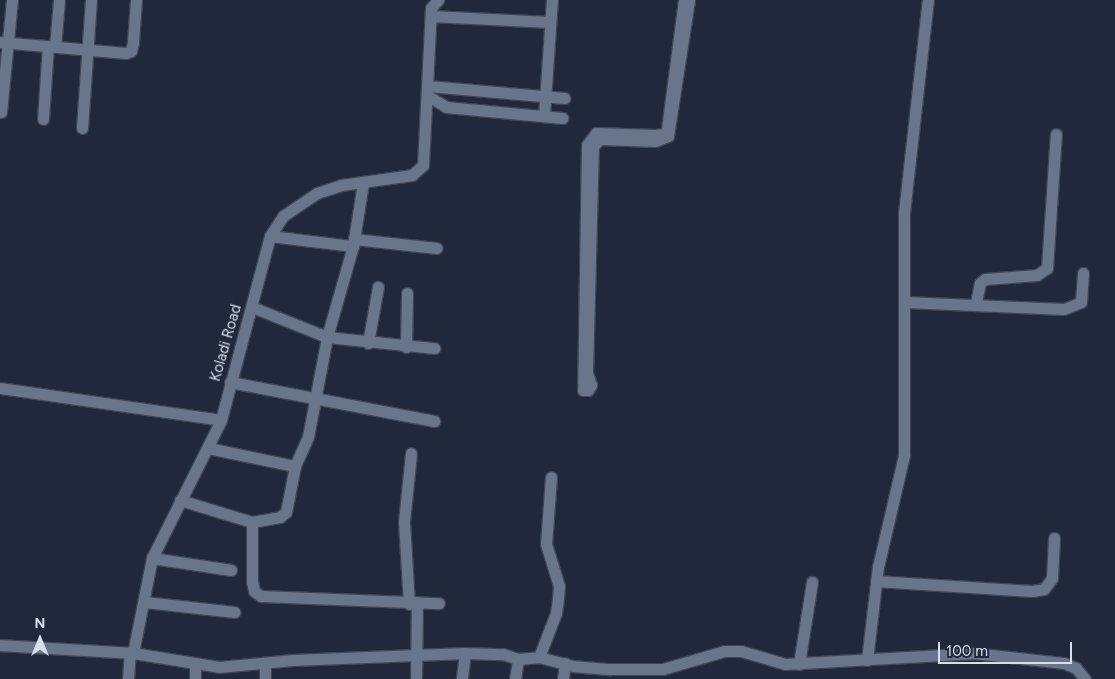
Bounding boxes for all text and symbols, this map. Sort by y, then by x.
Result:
street label: Koladi Road [206,302,246,384]
north arrow [15,614,65,664]
text: N [35,615,45,632]
scale bar [940,632,1074,664]
text: 100 m [946,642,988,660]

